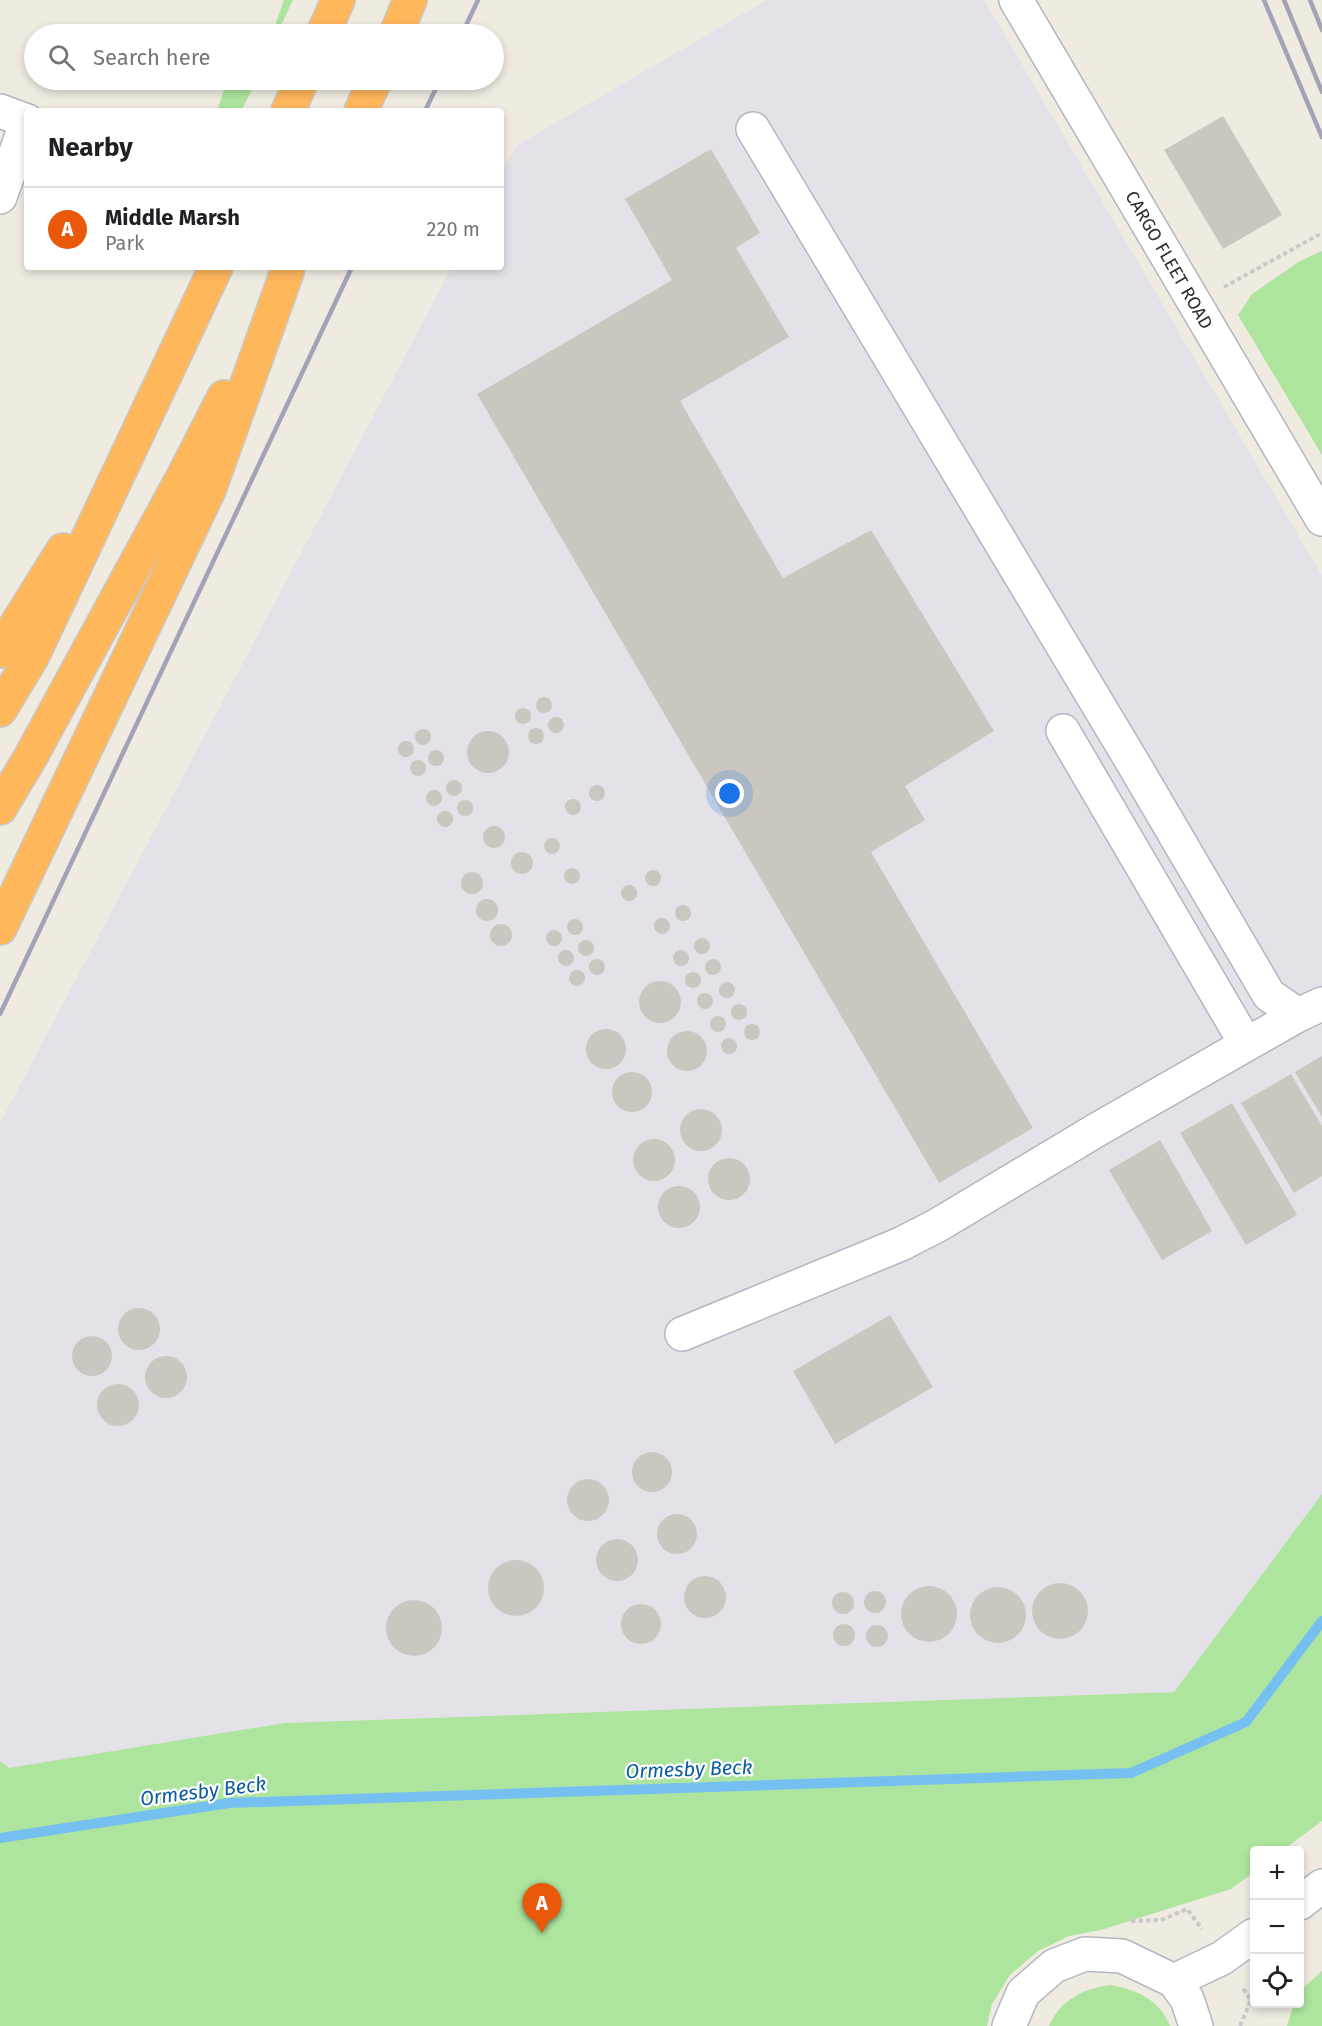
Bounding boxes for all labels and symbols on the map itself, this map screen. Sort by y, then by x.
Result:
street label: CARGO FLEET ROAD [1121,187,1217,333]
your location [715,779,744,808]
water label: Ormesby Beck [625,1755,753,1783]
water label: Ormesby Beck [139,1771,268,1811]
pin: A [522,1884,562,1933]

